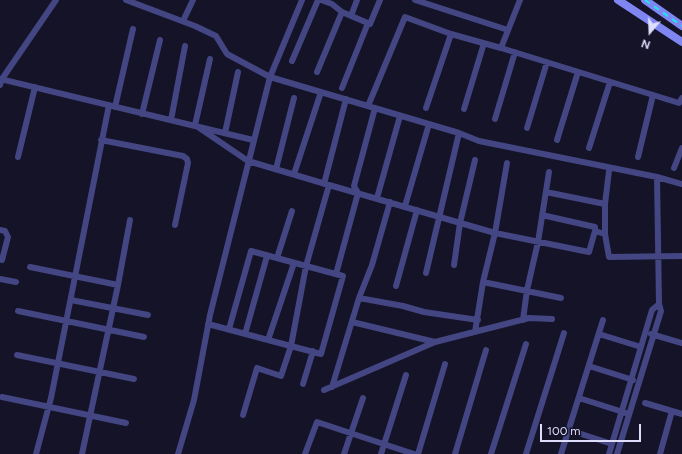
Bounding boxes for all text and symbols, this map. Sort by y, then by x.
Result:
north arrow [630,12,670,52]
text: N [640,36,652,51]
scale bar [542,416,643,442]
text: 100 m [547,424,581,438]

